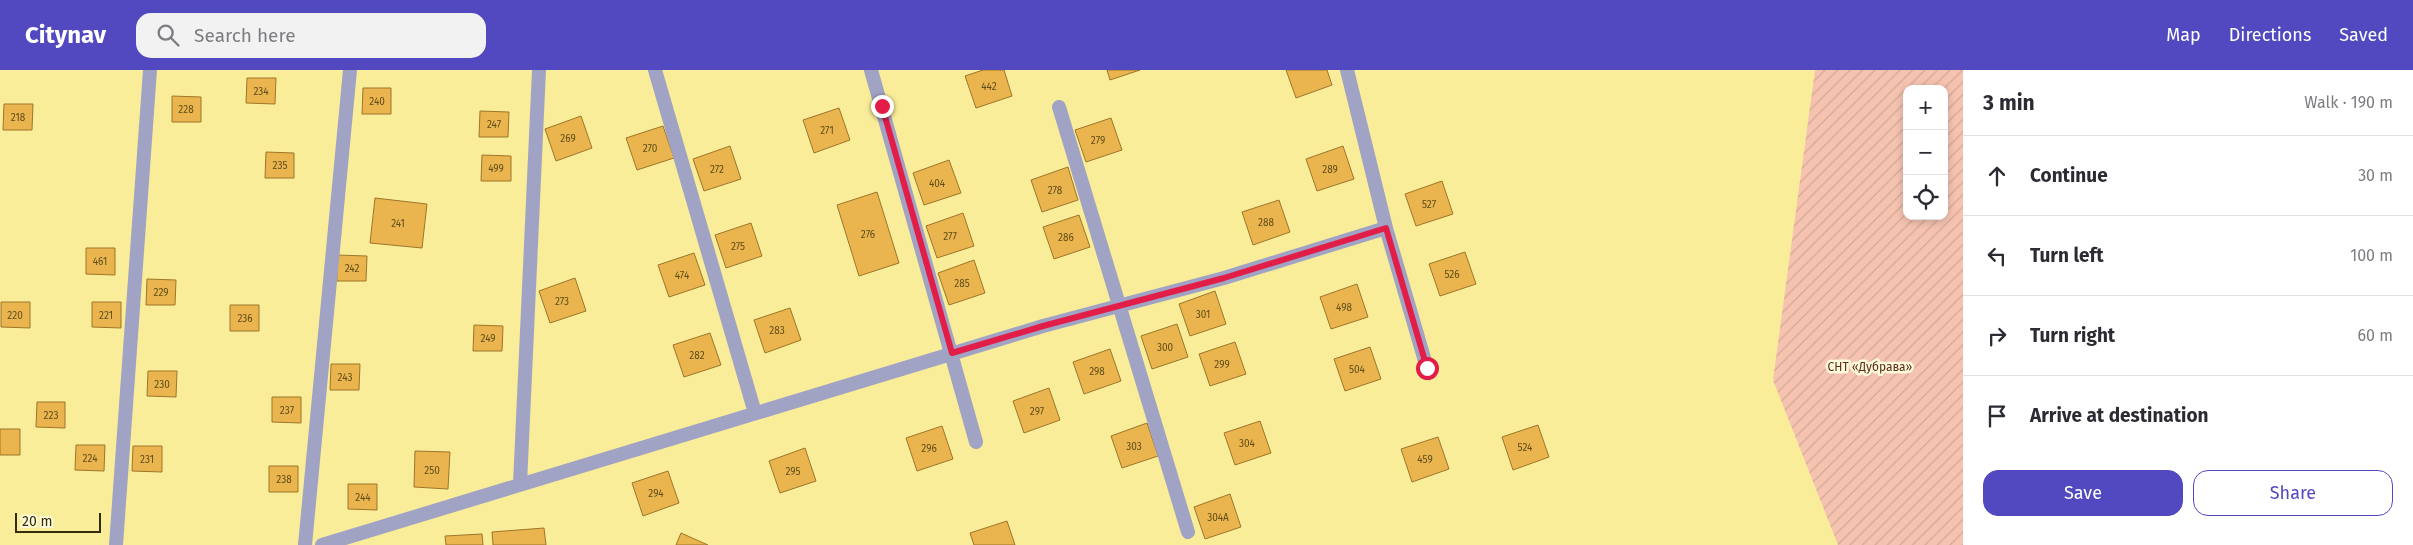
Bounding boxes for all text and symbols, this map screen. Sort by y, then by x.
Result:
search box [136,13,486,58]
text: Citynav [25,21,106,49]
icon: search [154,21,182,49]
text: Search here [194,24,296,47]
text: Map [2166,24,2201,46]
text: Directions [2229,24,2311,46]
text: Saved [2339,24,2388,46]
house number: 442 [981,81,997,93]
map controls [1903,85,1948,220]
button: + [1903,85,1948,130]
house number: 234 [253,86,269,98]
text: 3 min [1983,90,2035,116]
text: Walk · 190 m [2304,93,2393,112]
route end [871,95,894,118]
house number: 240 [369,96,385,108]
house number: 228 [178,104,194,116]
house number: 218 [11,112,26,124]
house number: 247 [487,119,502,131]
house number: 271 [820,125,834,137]
button: − [1903,130,1948,175]
house number: 269 [560,133,576,145]
house number: 279 [1091,135,1105,147]
house number: 270 [643,143,658,155]
house number: 235 [273,160,287,172]
icon: ahead [1983,162,2011,190]
house number: 499 [488,163,504,175]
house number: 272 [710,164,724,176]
house number: 289 [1322,164,1338,176]
text: Continue [2030,164,2108,187]
text: 30 m [2358,166,2393,185]
button: locate [1903,175,1948,220]
house number: 404 [929,178,946,190]
house number: 278 [1048,185,1063,197]
house number: 527 [1422,199,1437,211]
house number: 288 [1258,217,1274,229]
house number: 241 [391,218,405,230]
house number: 276 [861,229,875,241]
house number: 277 [943,231,957,243]
house number: 286 [1058,232,1074,244]
house number: 275 [731,241,745,253]
icon: left [1983,242,2011,270]
text: Turn left [2030,244,2104,267]
text: 100 m [2350,246,2393,265]
house number: 461 [93,256,107,268]
house number: 242 [345,263,359,275]
house number: 526 [1444,269,1460,281]
house number: 474 [675,270,690,282]
house number: 285 [954,278,970,290]
house number: 229 [153,287,169,299]
house number: 273 [555,296,569,308]
house number: 498 [1336,302,1352,314]
house number: 301 [1196,309,1210,321]
house number: 220 [7,310,23,322]
house number: 221 [99,310,113,322]
house number: 236 [237,313,253,325]
icon: right [1983,322,2011,350]
text: Turn right [2030,324,2115,347]
house number: 283 [769,325,785,337]
text: 60 m [2358,326,2393,345]
house number: 249 [480,333,496,345]
house number: 300 [1157,342,1173,354]
house number: 282 [689,350,705,362]
route start [1416,357,1439,380]
house number: 299 [1214,359,1230,371]
park label: СНТ «Дубрава» [1828,360,1913,374]
house number: 504 [1349,364,1366,376]
house number: 298 [1089,366,1105,378]
house number: 243 [338,372,352,384]
house number: 230 [154,379,170,391]
icon: arrive [1983,402,2011,430]
text: Arrive at destination [2030,404,2209,427]
house number: 237 [280,405,295,417]
house number: 297 [1030,406,1045,418]
house number: 223 [44,410,58,422]
house number: 304 [1239,438,1256,450]
house number: 303 [1126,441,1142,453]
house number: 524 [1518,442,1533,454]
house number: 296 [921,443,937,455]
house number: 224 [83,453,98,465]
house number: 231 [140,454,154,466]
house number: 459 [1417,454,1433,466]
house number: 250 [424,465,440,477]
house number: 295 [785,466,801,478]
button: Save [1983,470,2183,516]
button: Share [2193,470,2393,516]
house number: 238 [276,474,292,486]
house number: 294 [648,488,664,500]
house number: 244 [355,492,371,504]
scale bar [15,510,101,533]
house number: 304А [1207,512,1229,524]
text: 20 m [22,513,52,530]

